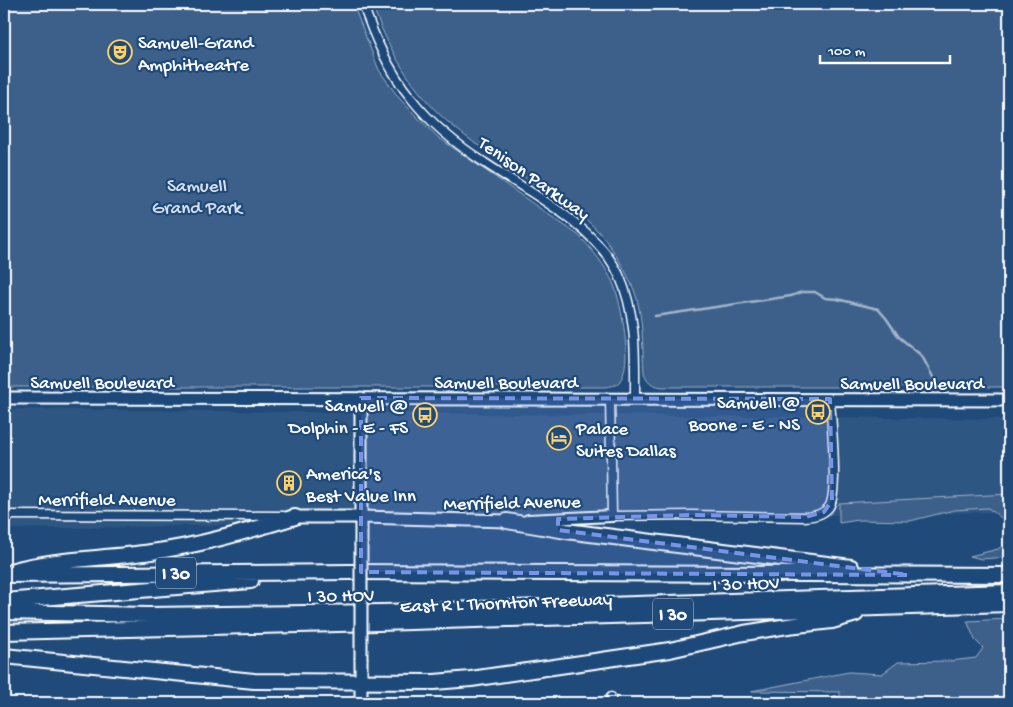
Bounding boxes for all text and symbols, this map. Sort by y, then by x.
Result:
scale bar [820,32,950,64]
place label: Samuell-Grand Amphitheatre [138,33,255,78]
theatre icon: Samuell-Grand Amphitheatre [107,39,133,65]
text: 100 m [827,43,866,61]
street label: Tenison Parkway [472,132,594,227]
park label: Samuell Grand Park [152,176,244,221]
street label: Samuell Boulevard [30,373,176,396]
street label: Samuell Boulevard [434,373,580,396]
street label: Samuell Boulevard [840,374,986,397]
place label: Samuell @ Boone - E - NS [688,393,800,438]
place label: Samuell @ Dolphin - E - FS [287,396,408,441]
bus stop icon: Samuell @ Boone - E - NS [805,399,831,425]
bus stop icon: Samuell @ Dolphin - E - FS [412,402,438,428]
place label: Palace Suites Dallas [575,419,677,464]
hotel icon: Palace Suites Dallas [546,425,572,451]
place label: America's Best Value Inn [305,464,416,509]
building icon: America's Best Value Inn [276,470,302,496]
street label: Merrifield Avenue [38,490,176,513]
street label: Merrifield Avenue [443,492,581,517]
road number: I 30 [156,558,196,588]
street label: I 30 HOV [712,573,780,598]
street label: I 30 HOV [307,585,375,610]
street label: East R L Thornton Freeway [400,589,613,620]
road number: I 30 [653,598,693,630]

